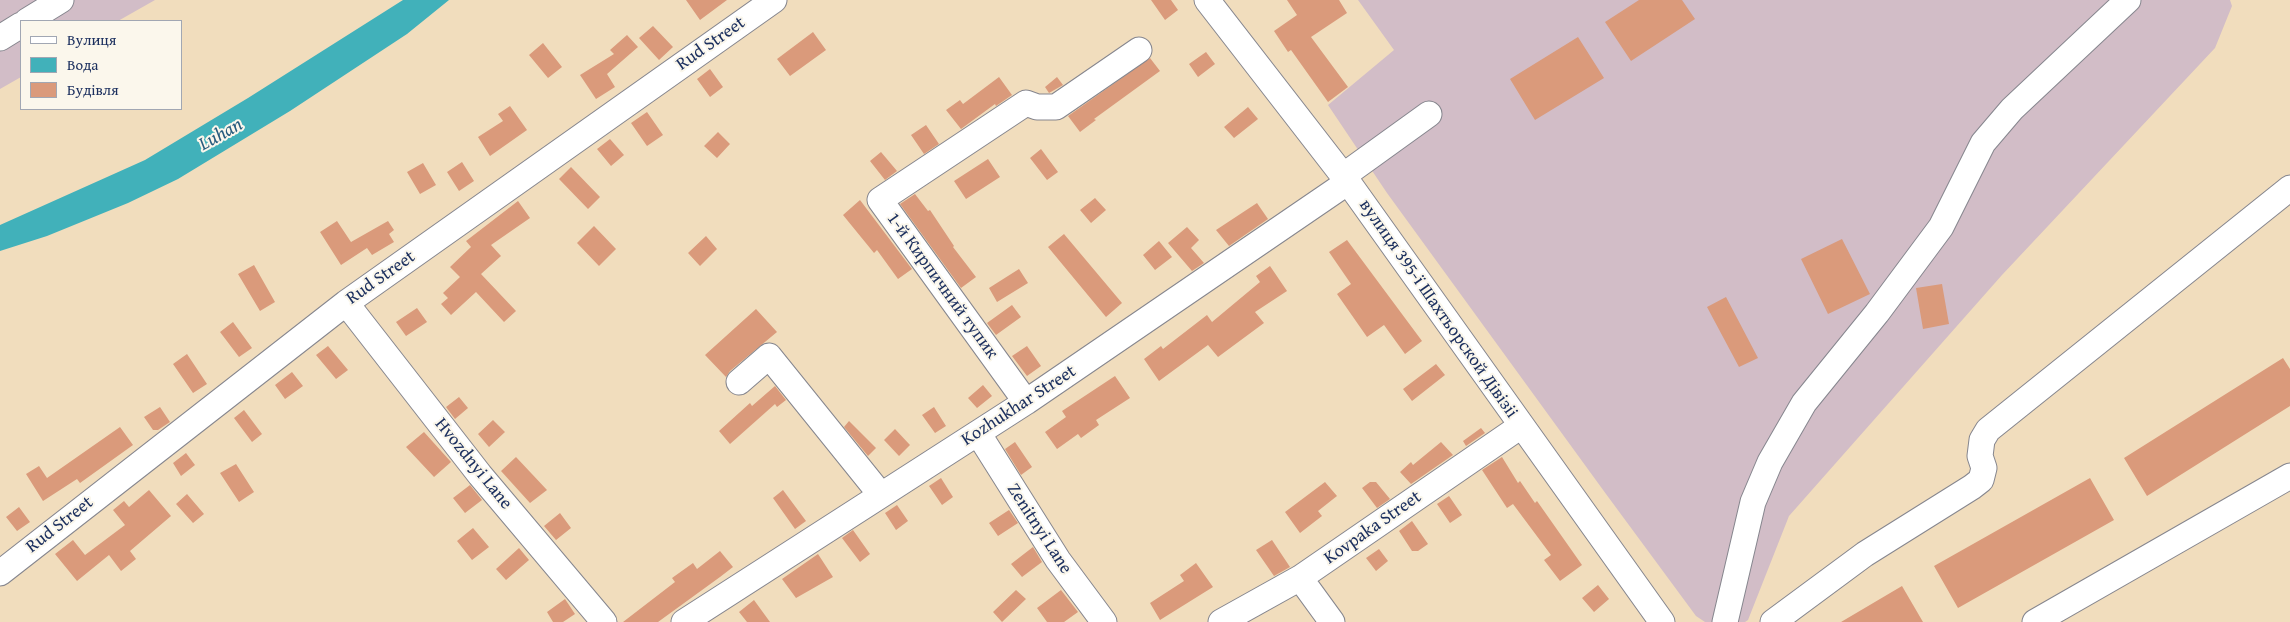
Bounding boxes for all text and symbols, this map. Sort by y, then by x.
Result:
street label: Rud Street [672,12,750,76]
legend [20,20,182,110]
text: Вулиця [67,29,116,50]
text: Вода [67,54,98,75]
text: Будівля [67,79,119,100]
water label: Luhan [195,114,247,156]
street label: вулиця 395-ї Шахтьорской Дівізіі [1354,196,1522,422]
street label: 1-й Кирпичний тупик [882,209,1002,363]
street label: Rud Street [342,246,420,310]
street label: Kozhukhar Street [958,361,1080,451]
street label: Hvozdnyi Lane [430,414,516,514]
street label: Zenitnyi Lane [1002,480,1076,578]
street label: Kovpaka Street [1320,487,1426,569]
street label: Rud Street [22,492,98,558]

